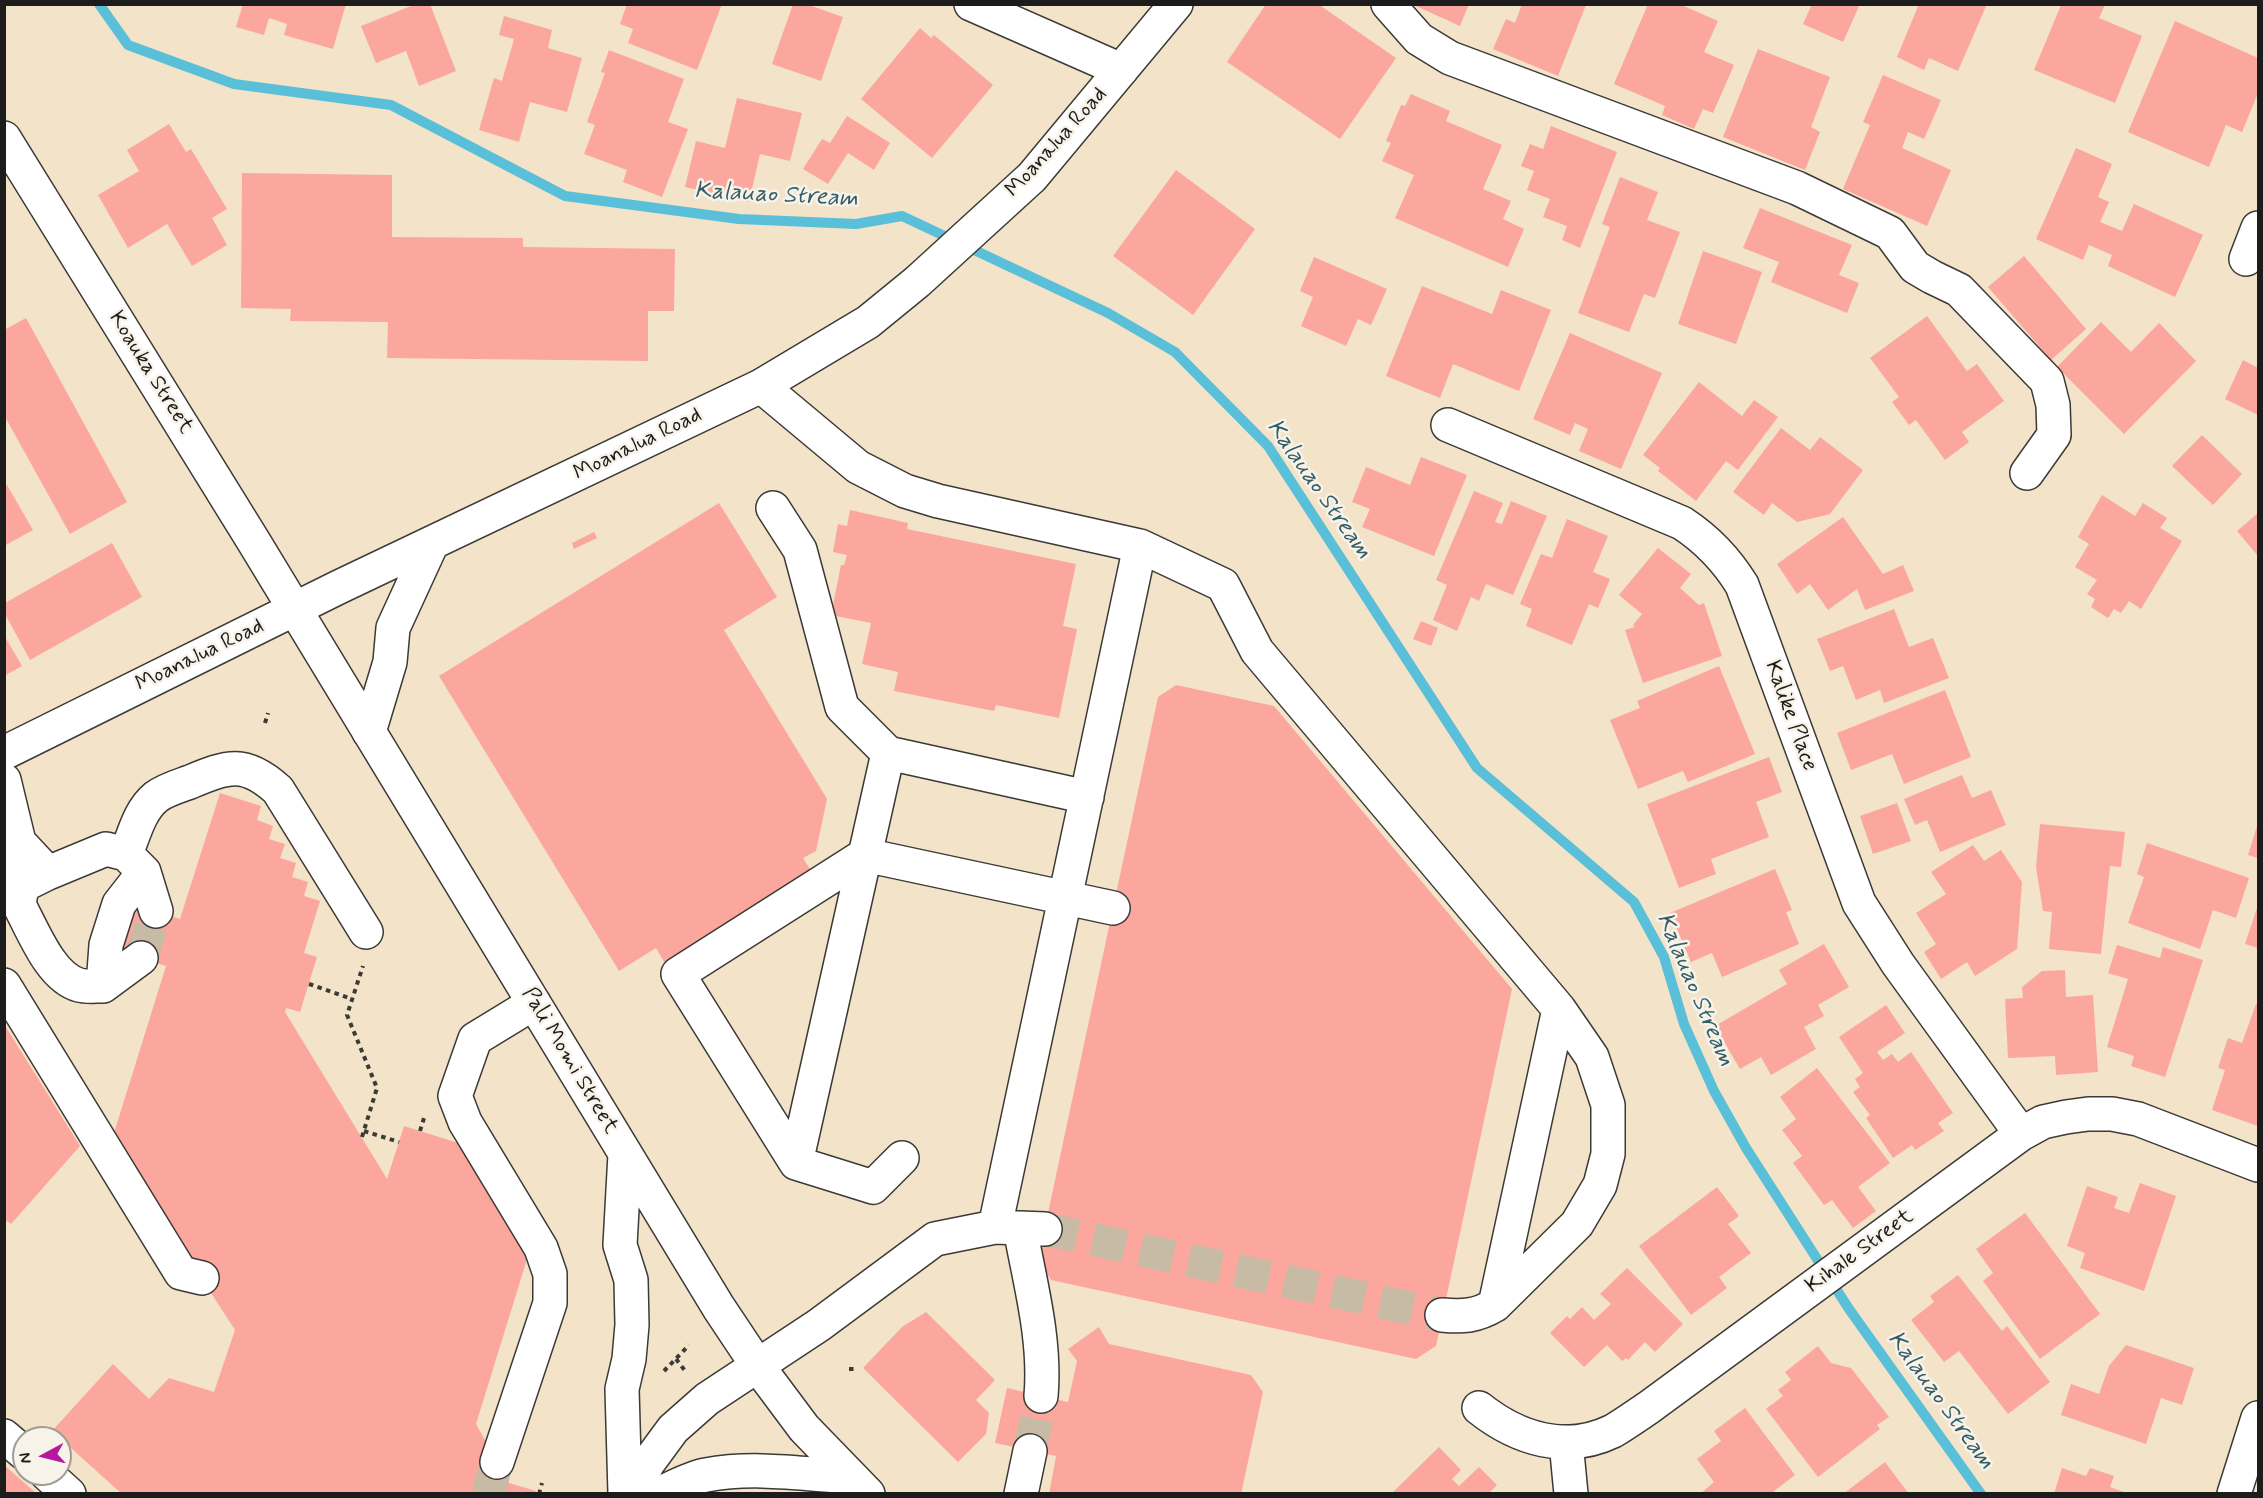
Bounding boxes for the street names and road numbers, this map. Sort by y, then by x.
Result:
street label: Moanalua Road [1001,82,1113,204]
street label: Koauka Street [102,307,198,439]
street label: Moanalua Road [570,403,706,487]
street label: Moanalua Road [132,614,268,698]
street label: Kalike Place [1758,657,1822,775]
street label: Pali Momi Street [515,983,623,1139]
street label: Kihale Street [1801,1204,1919,1300]

